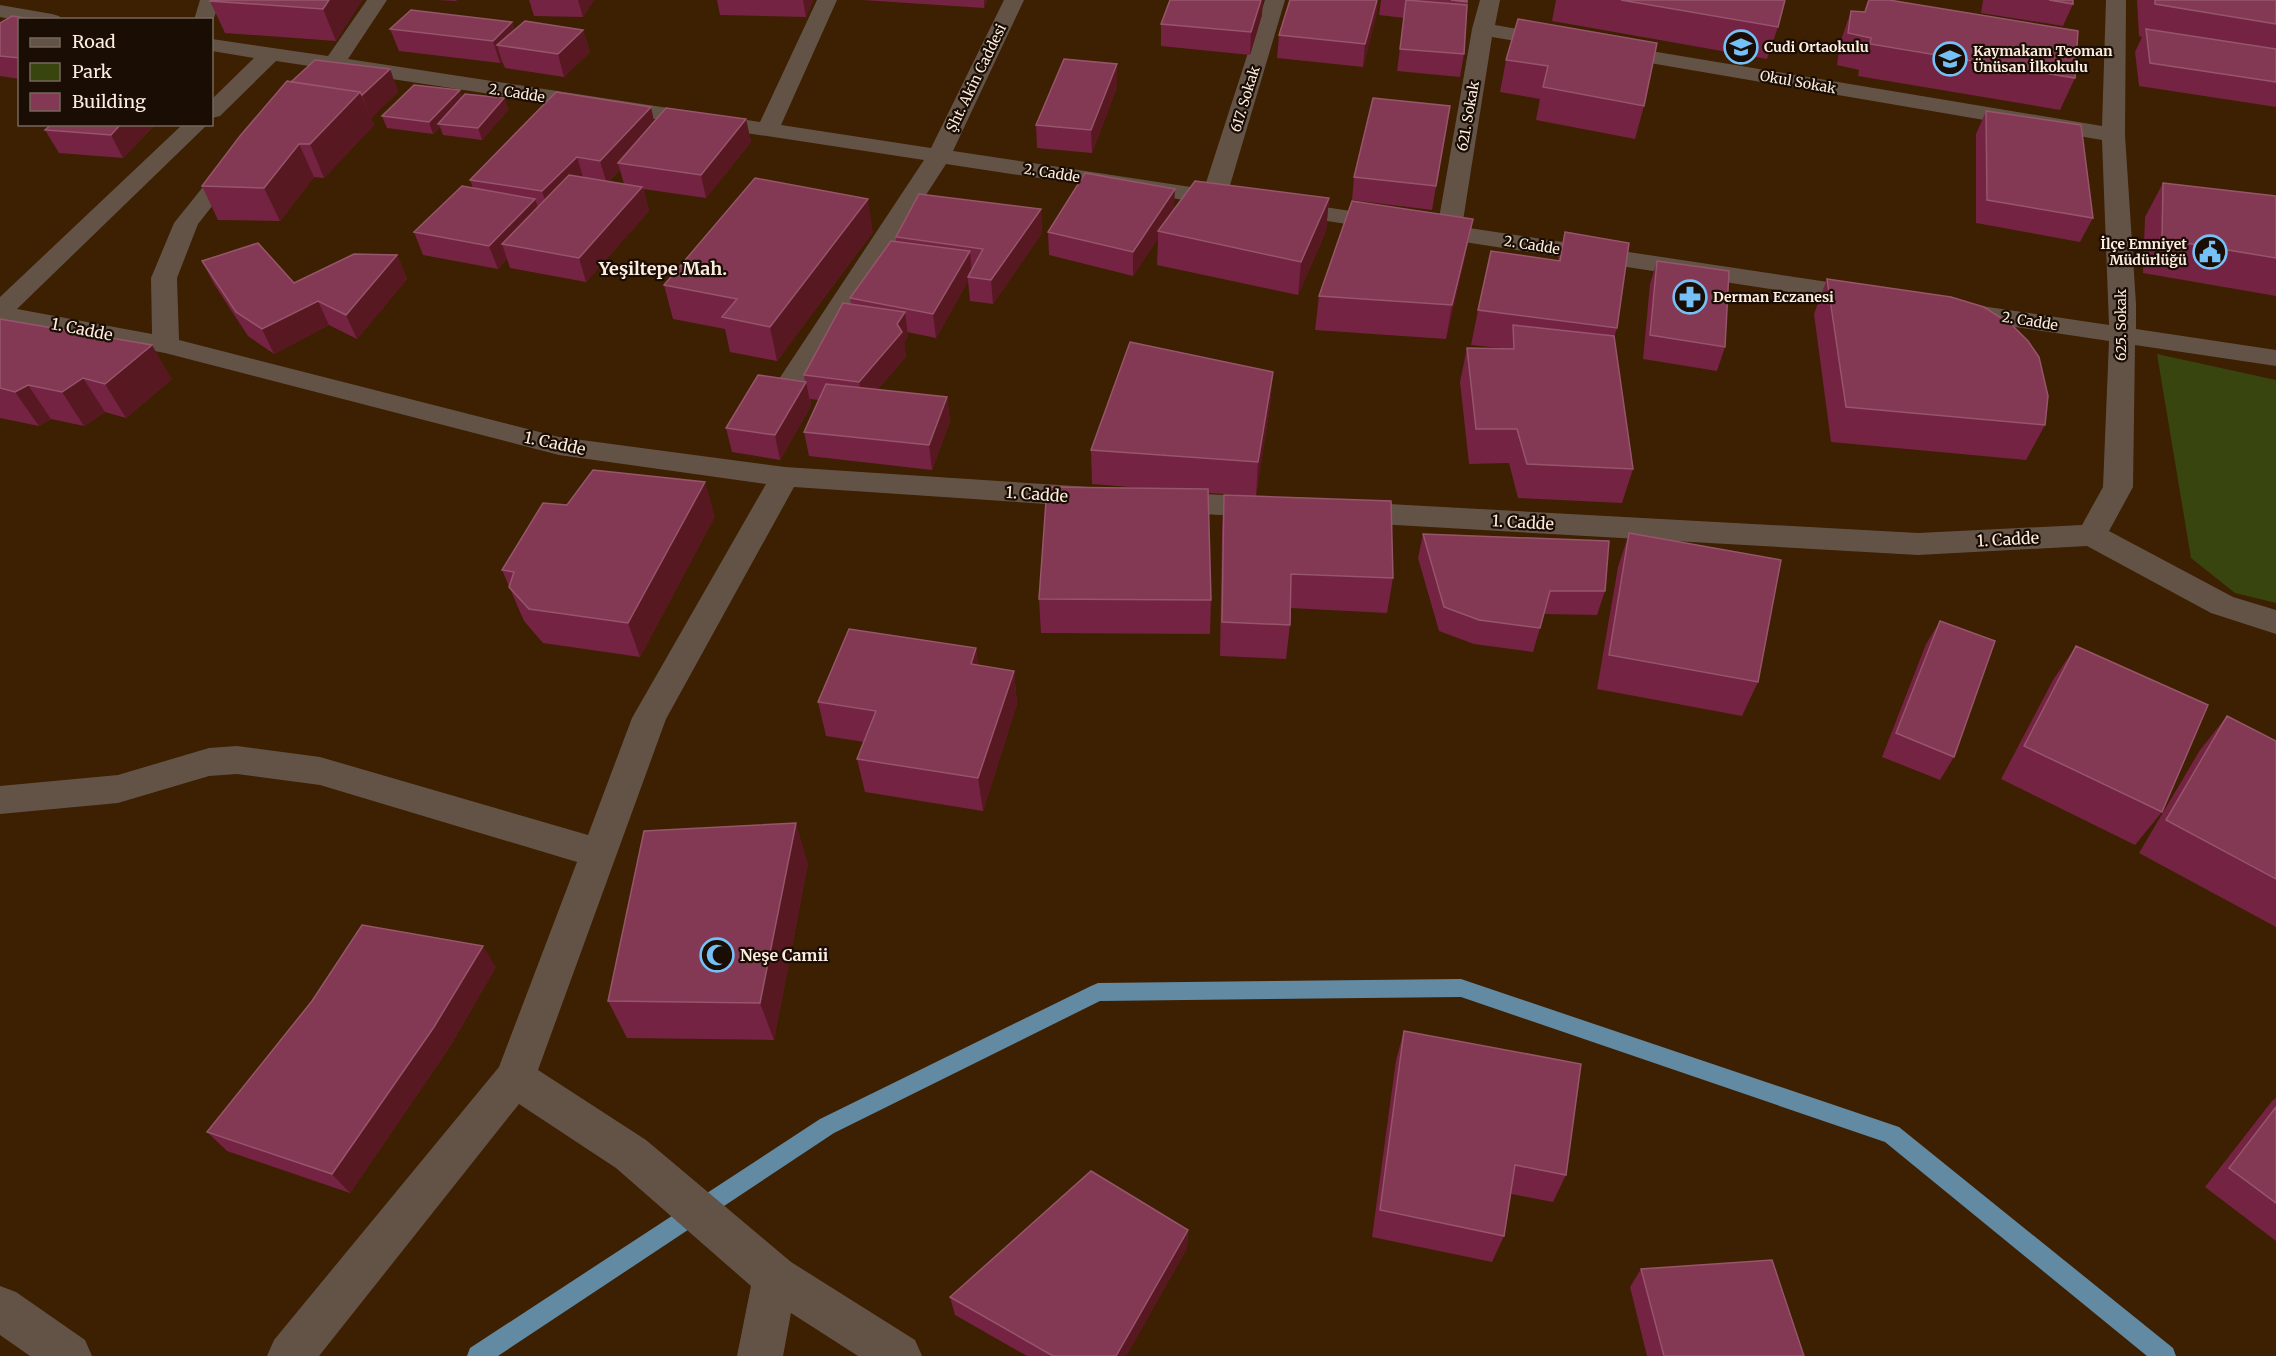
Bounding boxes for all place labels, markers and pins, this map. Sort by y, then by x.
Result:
school or university icon: Cudi Ortaokulu [1723,29,1759,65]
place label: Cudi Ortaokulu [1764,38,1869,56]
school or university icon: Kaymakam Teoman Ünüsan İlkokulu [1932,41,1968,77]
place label: Kaymakam Teoman Ünüsan İlkokulu [1973,42,2113,76]
public building icon: İlçe Emniyet Müdürlüğü [2192,234,2228,270]
place label: İlçe Emniyet Müdürlüğü [2100,235,2187,269]
pharmacy icon: Derman Eczanesi [1672,279,1708,315]
place label: Derman Eczanesi [1713,288,1834,306]
mosque icon: Neşe Camii [699,937,735,973]
place label: Neşe Camii [740,945,829,965]

